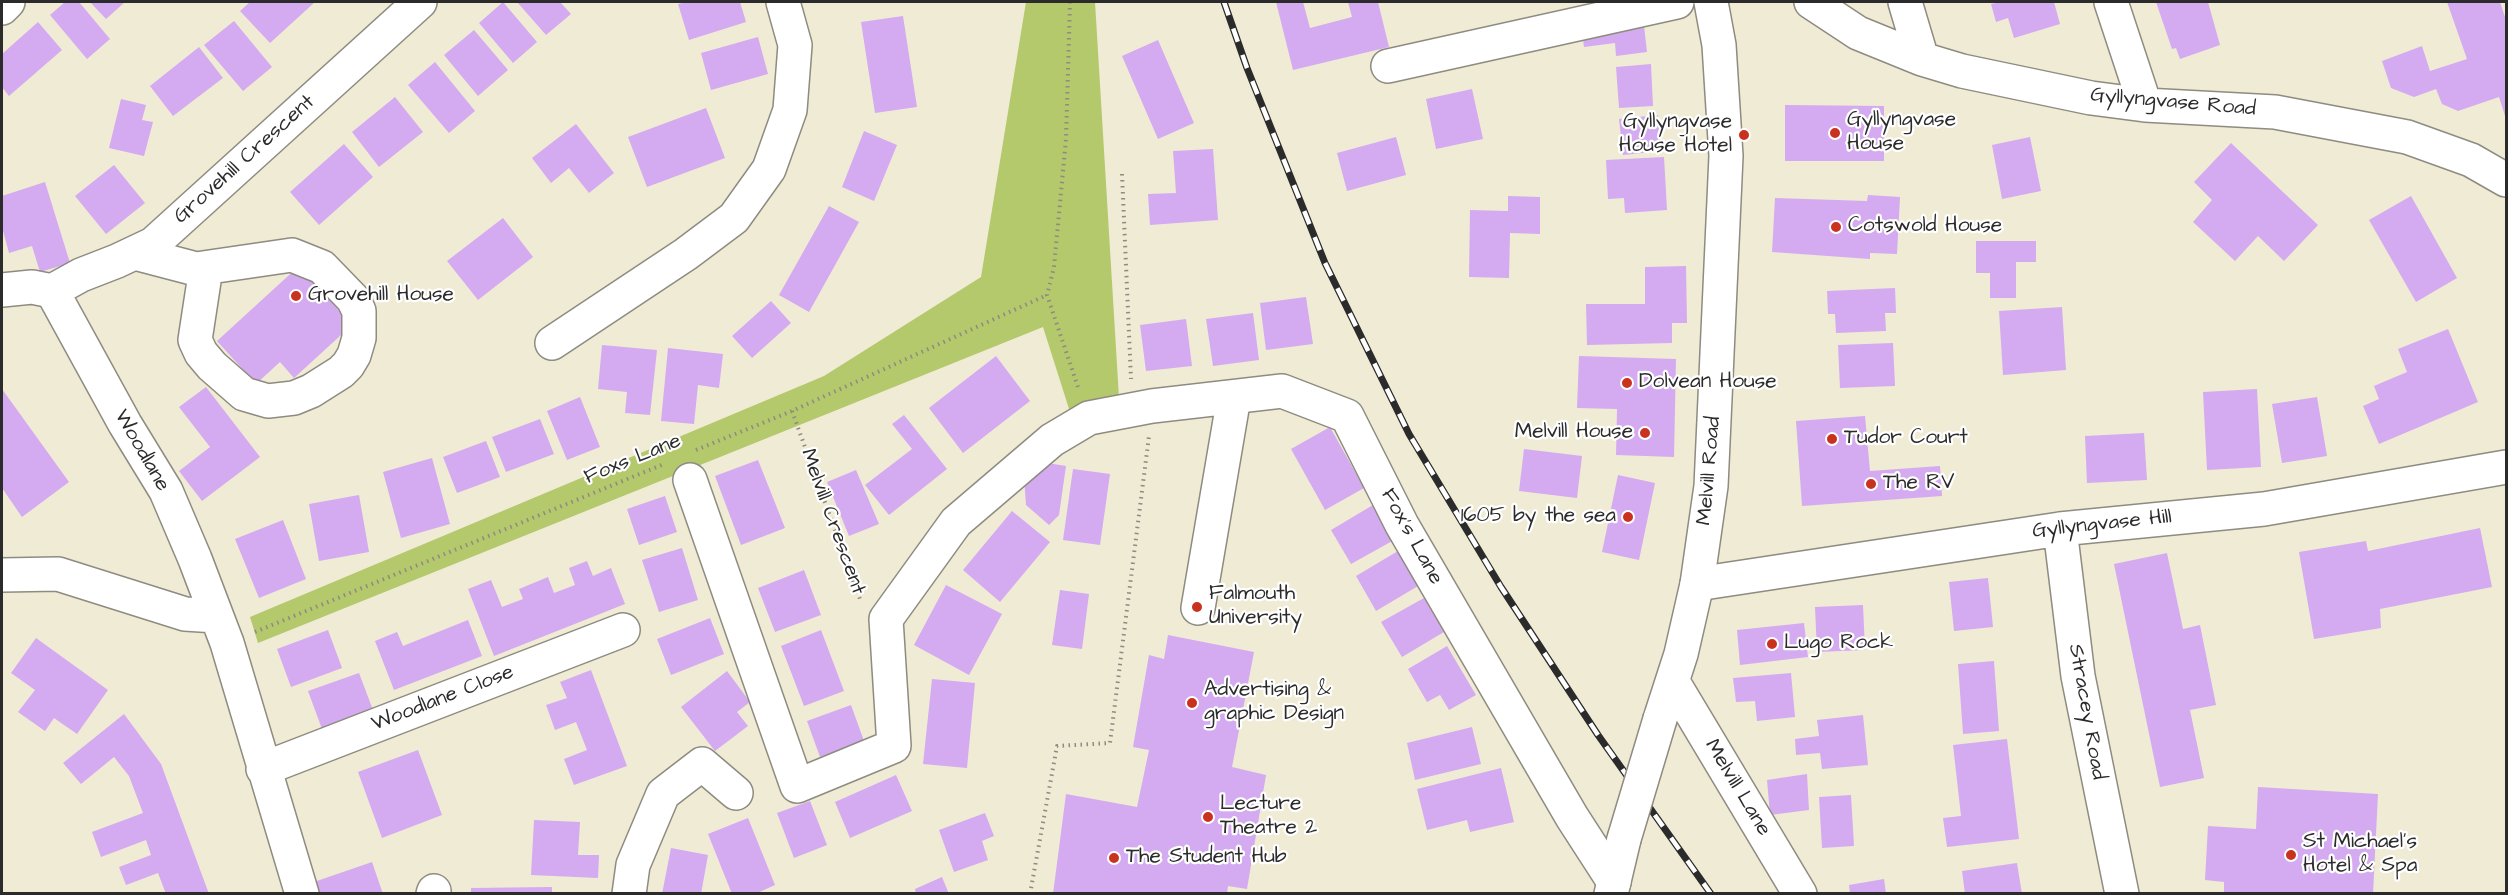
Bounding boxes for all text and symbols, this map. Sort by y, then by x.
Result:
street label: Gyllyngvase Road [2089,83,2257,123]
street label: Grovehill Crescent [169,90,321,230]
place label: Gyllyngvase House [1847,108,1956,158]
place label: Gyllyngvase House Hotel [1619,110,1732,160]
marker: Gyllyngvase House [1828,126,1842,140]
marker: Gyllyngvase House Hotel [1737,128,1751,142]
place label: Cotswold House [1848,214,2002,240]
marker: Cotswold House [1829,220,1843,234]
place label: Grovehill House [308,283,454,309]
marker: Grovehill House [289,289,303,303]
place label: Dolvean House [1639,370,1777,396]
marker: Dolvean House [1620,376,1634,390]
street label: Woodlane [108,406,174,496]
street label: Melvill Road [1693,415,1727,527]
place label: Melvill House [1515,420,1633,446]
marker: Melvill House [1638,426,1652,440]
place label: Tudor Court [1844,426,1968,452]
street label: Foxs Lane [581,429,685,491]
marker: Tudor Court [1825,432,1839,446]
street label: Melvill Crescent [794,446,870,598]
place label: The RV [1883,471,1954,497]
marker: The RV [1864,477,1878,491]
street label: Fox's Lane [1374,485,1448,589]
place label: 1605 by the sea [1461,504,1616,530]
street label: Gyllyngvase Hill [2031,505,2173,545]
marker: 1605 by the sea [1621,510,1635,524]
place label: Falmouth University [1209,582,1302,632]
marker: Falmouth University [1190,600,1204,614]
place label: Lugo Rock [1784,631,1893,657]
marker: Lugo Rock [1765,637,1779,651]
street label: Stracey Road [2062,642,2110,782]
street label: Woodlane Close [368,660,518,738]
place label: Advertising & graphic Design [1204,678,1344,728]
marker: Advertising & graphic Design [1185,696,1199,710]
street label: Melvill Lane [1698,735,1776,841]
place label: Lecture Theatre 2 [1220,792,1317,842]
marker: Lecture Theatre 2 [1201,810,1215,824]
place label: St Michael's Hotel & Spa [2303,830,2417,880]
place label: The Student Hub [1126,845,1287,871]
marker: St Michael's Hotel & Spa [2284,848,2298,862]
marker: The Student Hub [1107,851,1121,865]

